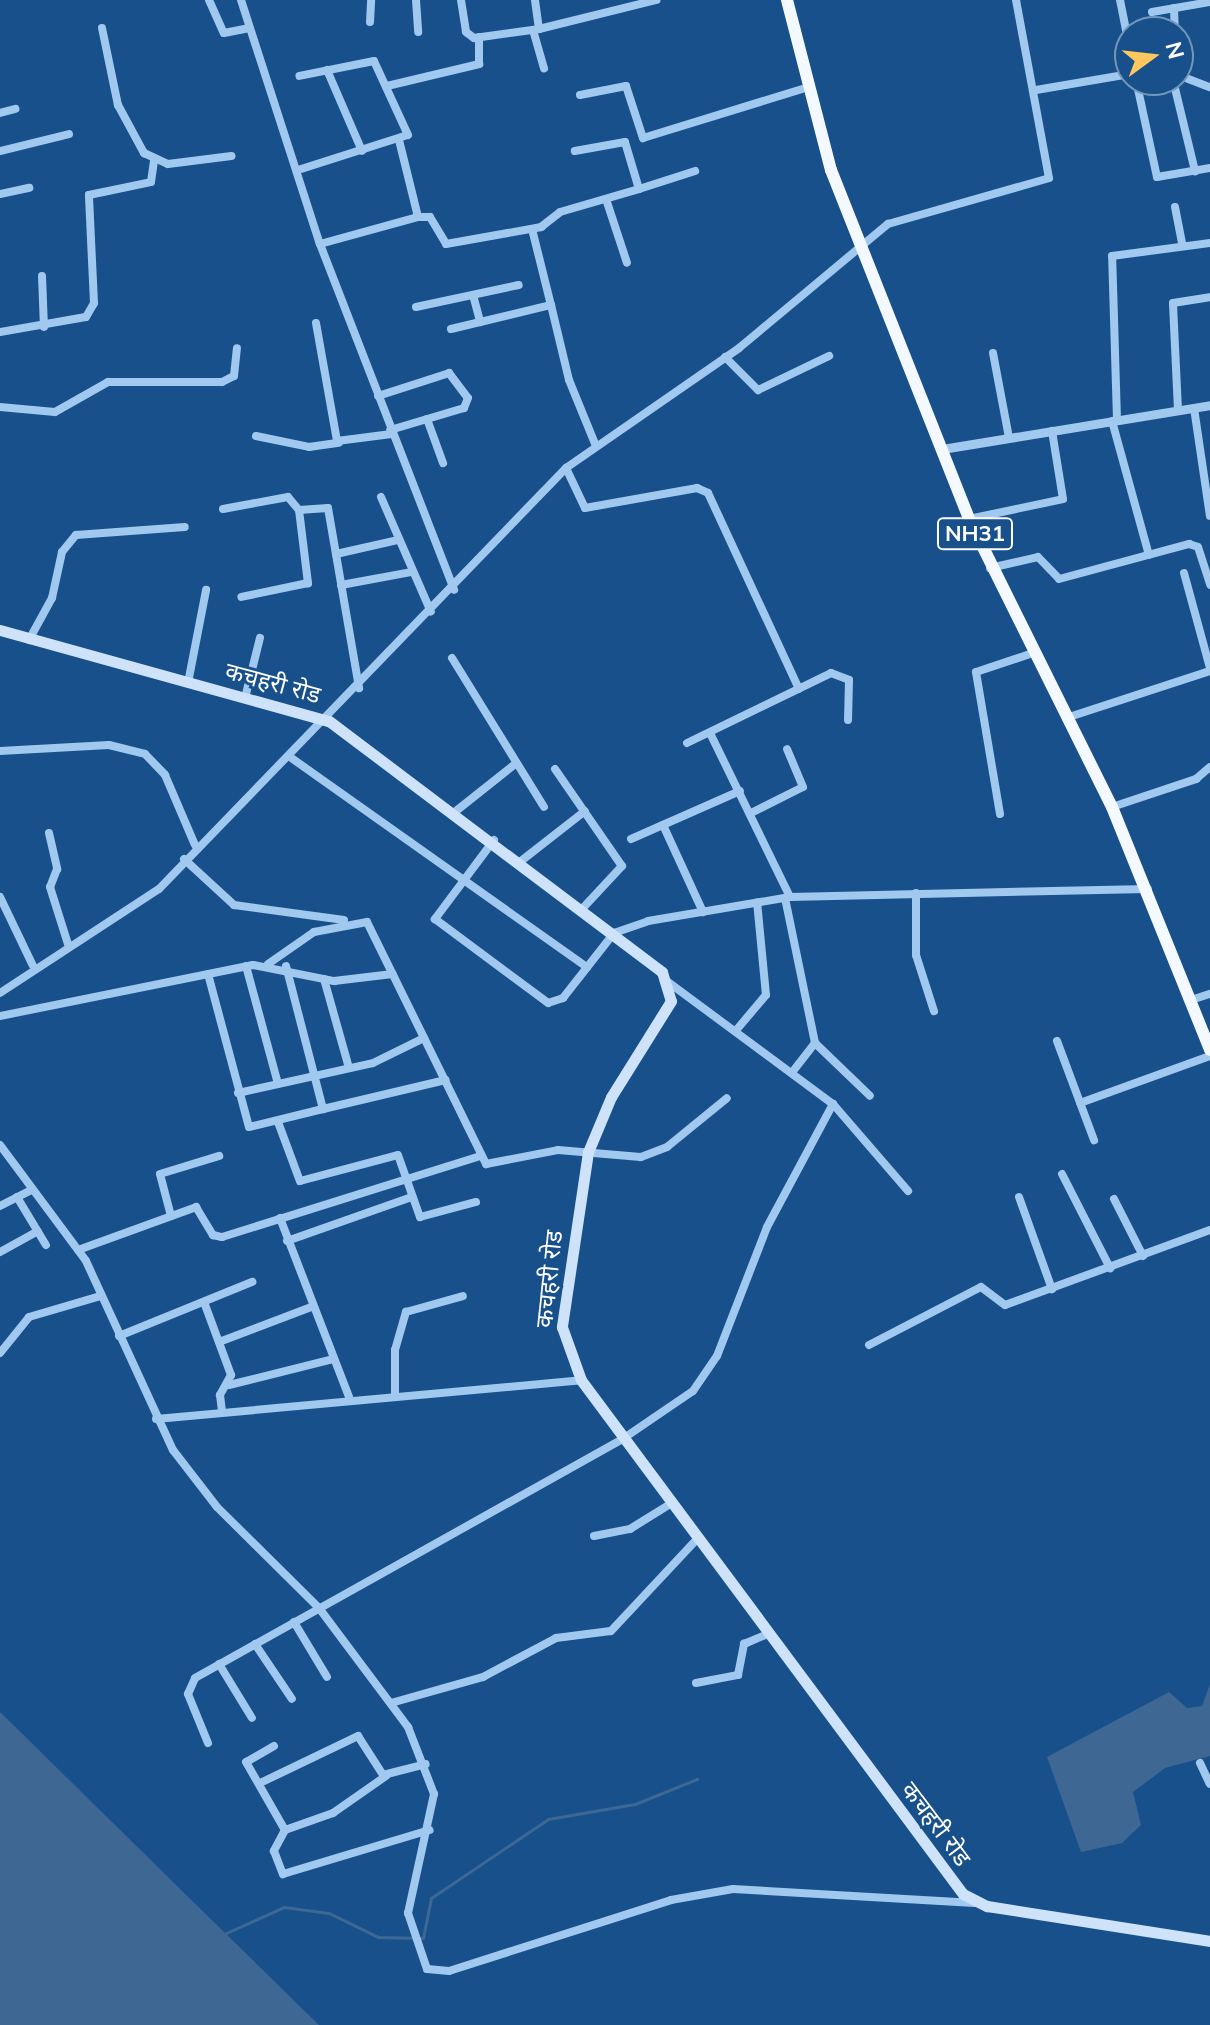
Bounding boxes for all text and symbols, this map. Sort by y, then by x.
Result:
north arrow [1114,16,1194,96]
text: N [1160,39,1191,62]
road number: NH31 [935,516,1015,552]
street label: कचहरी रोड [222,656,324,710]
street label: कचहरी रोड [530,1229,568,1329]
street label: कचहरी रोड [895,1776,977,1872]

